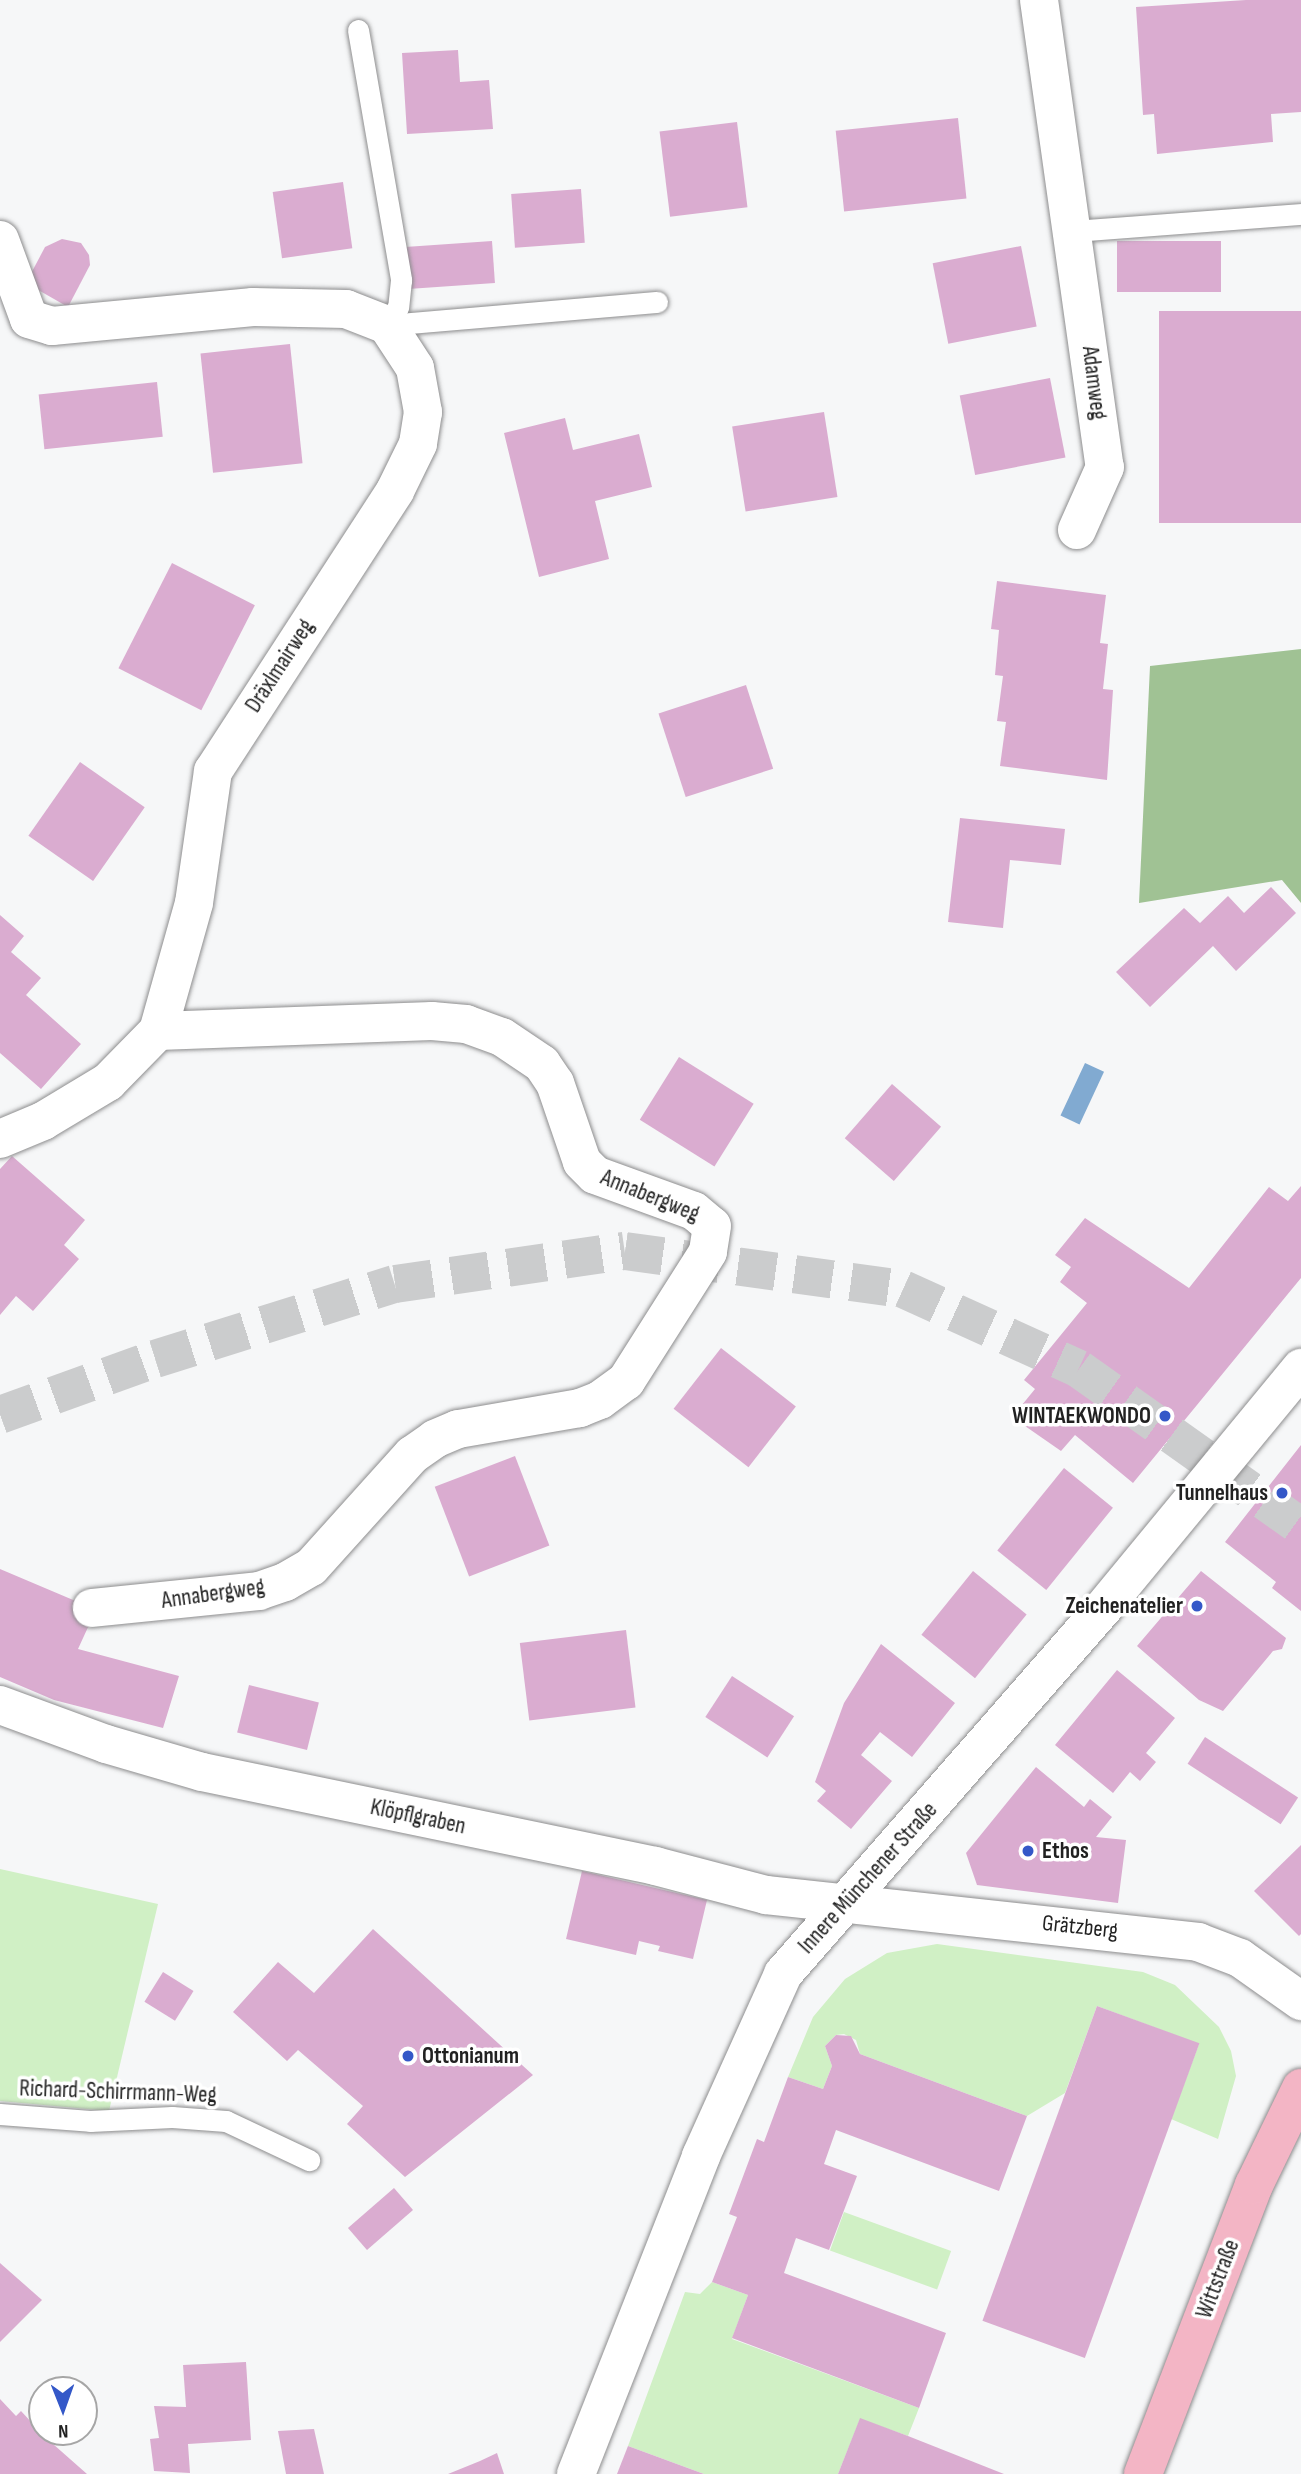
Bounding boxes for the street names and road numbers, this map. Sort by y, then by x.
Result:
street label: Adamweg [1076,345,1112,421]
street label: Dräxlmairweg [240,614,320,718]
street label: Annabergweg [597,1164,703,1228]
street label: Annabergweg [160,1573,266,1615]
street label: Klöpflgraben [368,1793,468,1841]
street label: Innere Münchener Straße [793,1797,943,1959]
street label: Grätzberg [1041,1909,1119,1945]
street label: Richard-Schirrmann-Weg [19,2075,217,2109]
street label: Wittstraße [1190,2236,1246,2322]

